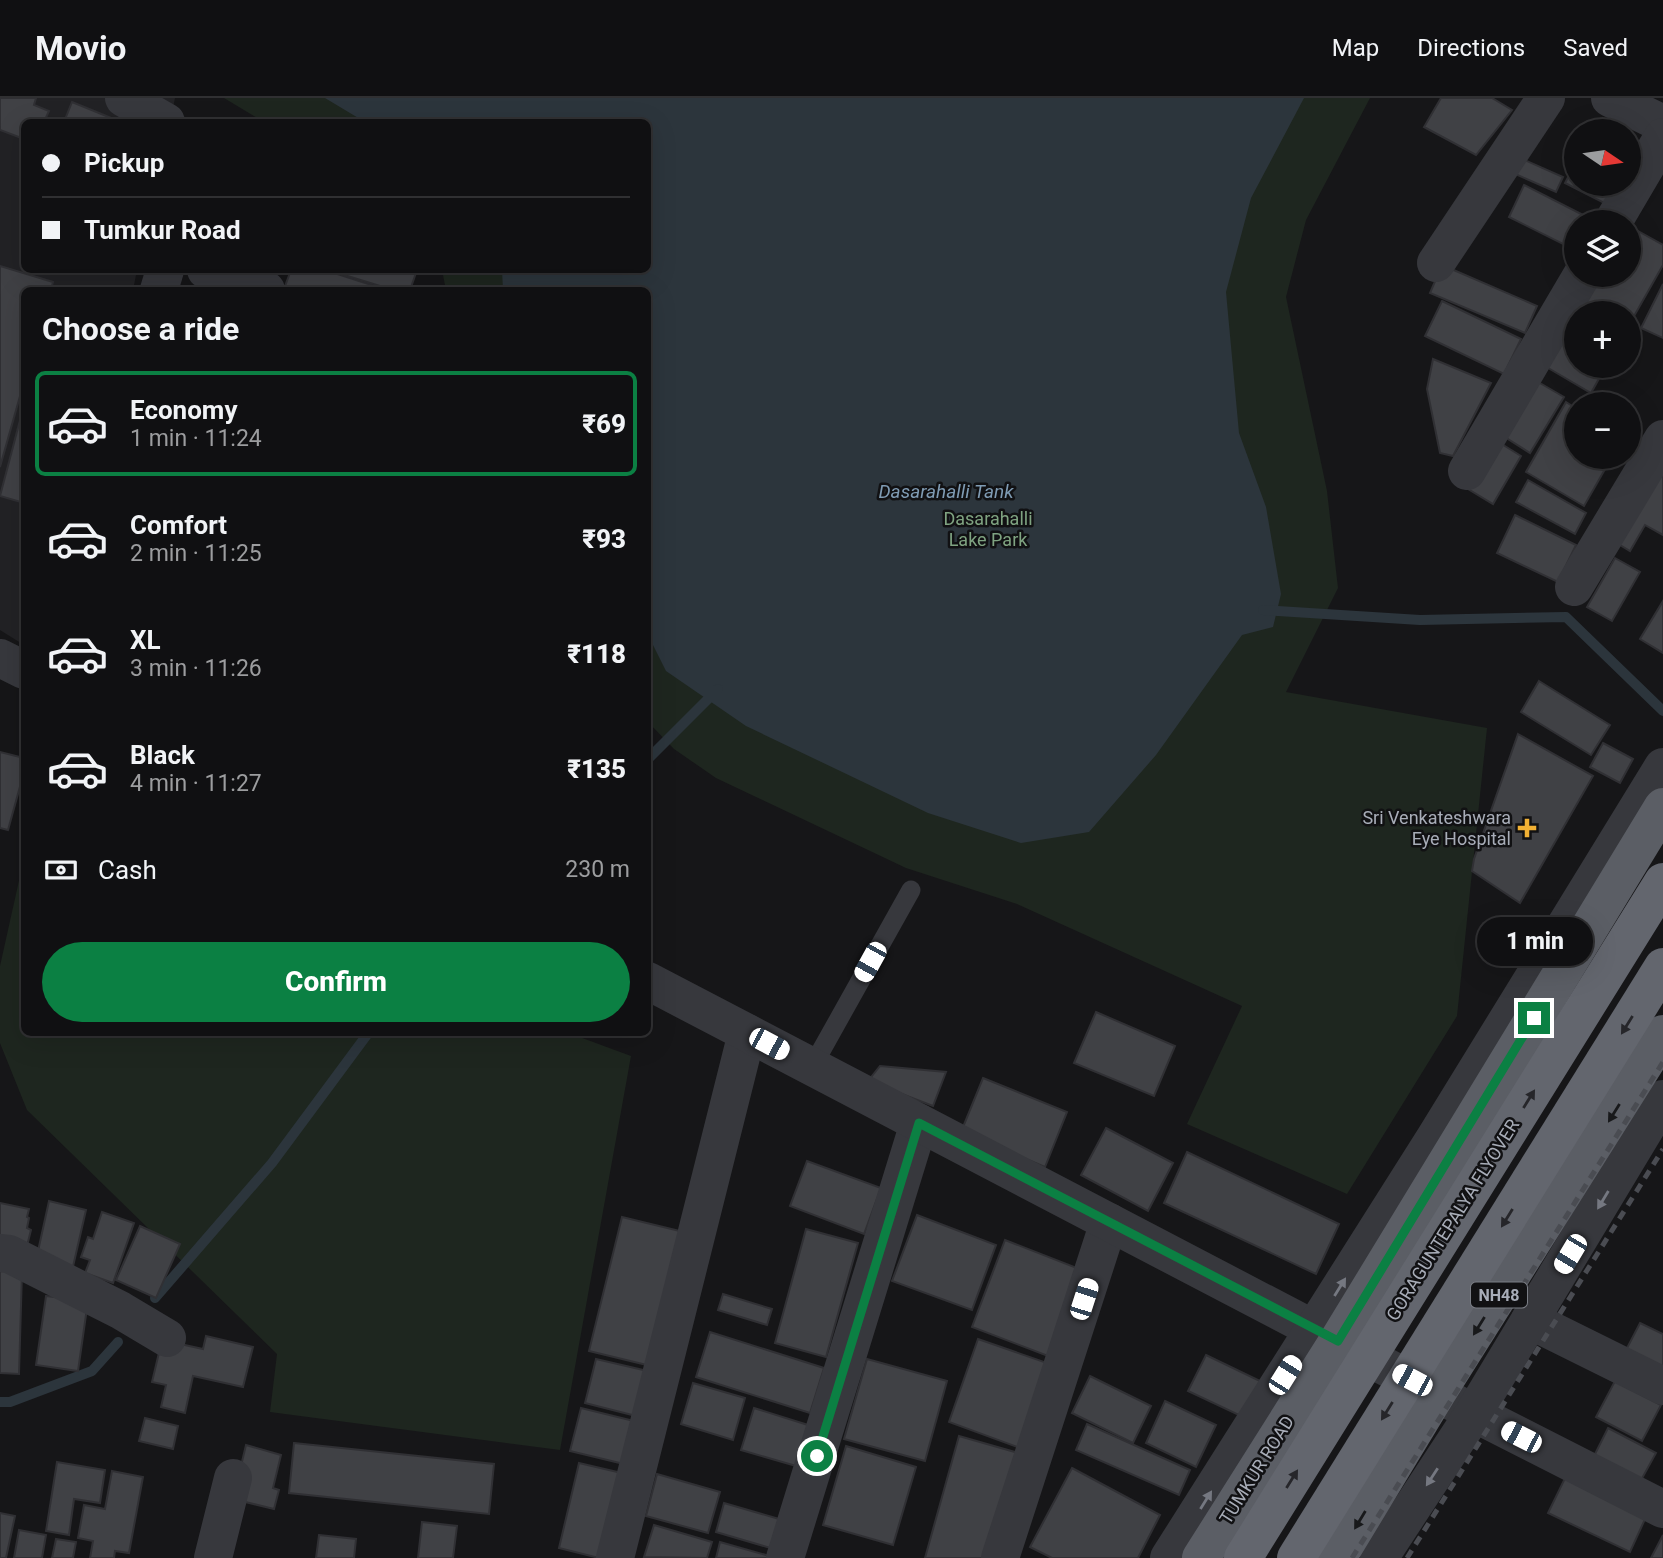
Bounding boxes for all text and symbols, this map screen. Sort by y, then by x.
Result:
text: Movio [35,29,126,68]
text: Map [1332,34,1379,62]
text: Directions [1417,34,1525,62]
text: Saved [1563,34,1628,62]
north arrow [1564,119,1642,196]
map controls [1564,119,1641,469]
text: Pickup [84,148,164,178]
button: layers [1564,210,1641,287]
text: Tumkur Road [84,215,241,245]
button: + [1564,301,1641,378]
text: Choose a ride [42,310,239,348]
icon: car [46,392,109,455]
button: − [1564,392,1641,469]
text: Economy [130,395,237,425]
text: ₹69 [582,409,626,439]
text: 1 min · 11:24 [130,425,262,452]
water label: Dasarahalli Tank [879,480,1014,503]
icon: car [46,507,109,570]
park label: Dasarahalli Lake Park [943,508,1033,550]
text: Comfort [130,510,227,540]
text: ₹93 [582,524,626,554]
text: 2 min · 11:25 [130,540,262,567]
icon: car [46,622,109,685]
text: XL [130,625,161,655]
text: ₹118 [567,639,626,669]
text: 3 min · 11:26 [130,655,262,682]
icon: car [46,737,109,800]
text: Black [130,740,195,770]
text: ₹135 [567,754,626,784]
text: 4 min · 11:27 [130,770,262,797]
place label: Sri Venkateshwara Eye Hospital [1362,807,1511,849]
marker: Sri Venkateshwara Eye Hospital [1517,818,1537,838]
icon: cash [42,851,80,889]
text: Cash [98,855,157,885]
text: 230 m [565,856,630,883]
callout: 1 min [1476,916,1592,965]
text: 1 min [1506,928,1564,955]
car [851,939,890,985]
button: Confirm [42,942,630,1022]
route end [1518,1002,1550,1034]
one-way arrow [1621,1015,1634,1034]
car [746,1025,793,1063]
one-way arrow [1522,1089,1535,1108]
one-way arrow [1607,1103,1620,1122]
street label: GORAGUNTEPALYA FLYOVER [1382,1115,1523,1324]
one-way arrow [1596,1190,1609,1209]
one-way arrow [1501,1208,1514,1228]
car [1551,1231,1590,1277]
car [1068,1276,1101,1322]
one-way arrow [1334,1278,1347,1297]
road number: NH48 [1471,1282,1527,1308]
one-way arrow [1473,1316,1486,1336]
car [1265,1352,1306,1398]
car [1389,1361,1436,1399]
one-way arrow [1381,1402,1394,1421]
street label: TUMKUR ROAD [1215,1412,1298,1528]
car [1498,1418,1545,1456]
route start [801,1440,833,1472]
one-way arrow [1426,1467,1439,1487]
one-way arrow [1286,1470,1299,1489]
one-way arrow [1199,1491,1212,1510]
one-way arrow [1354,1510,1367,1529]

